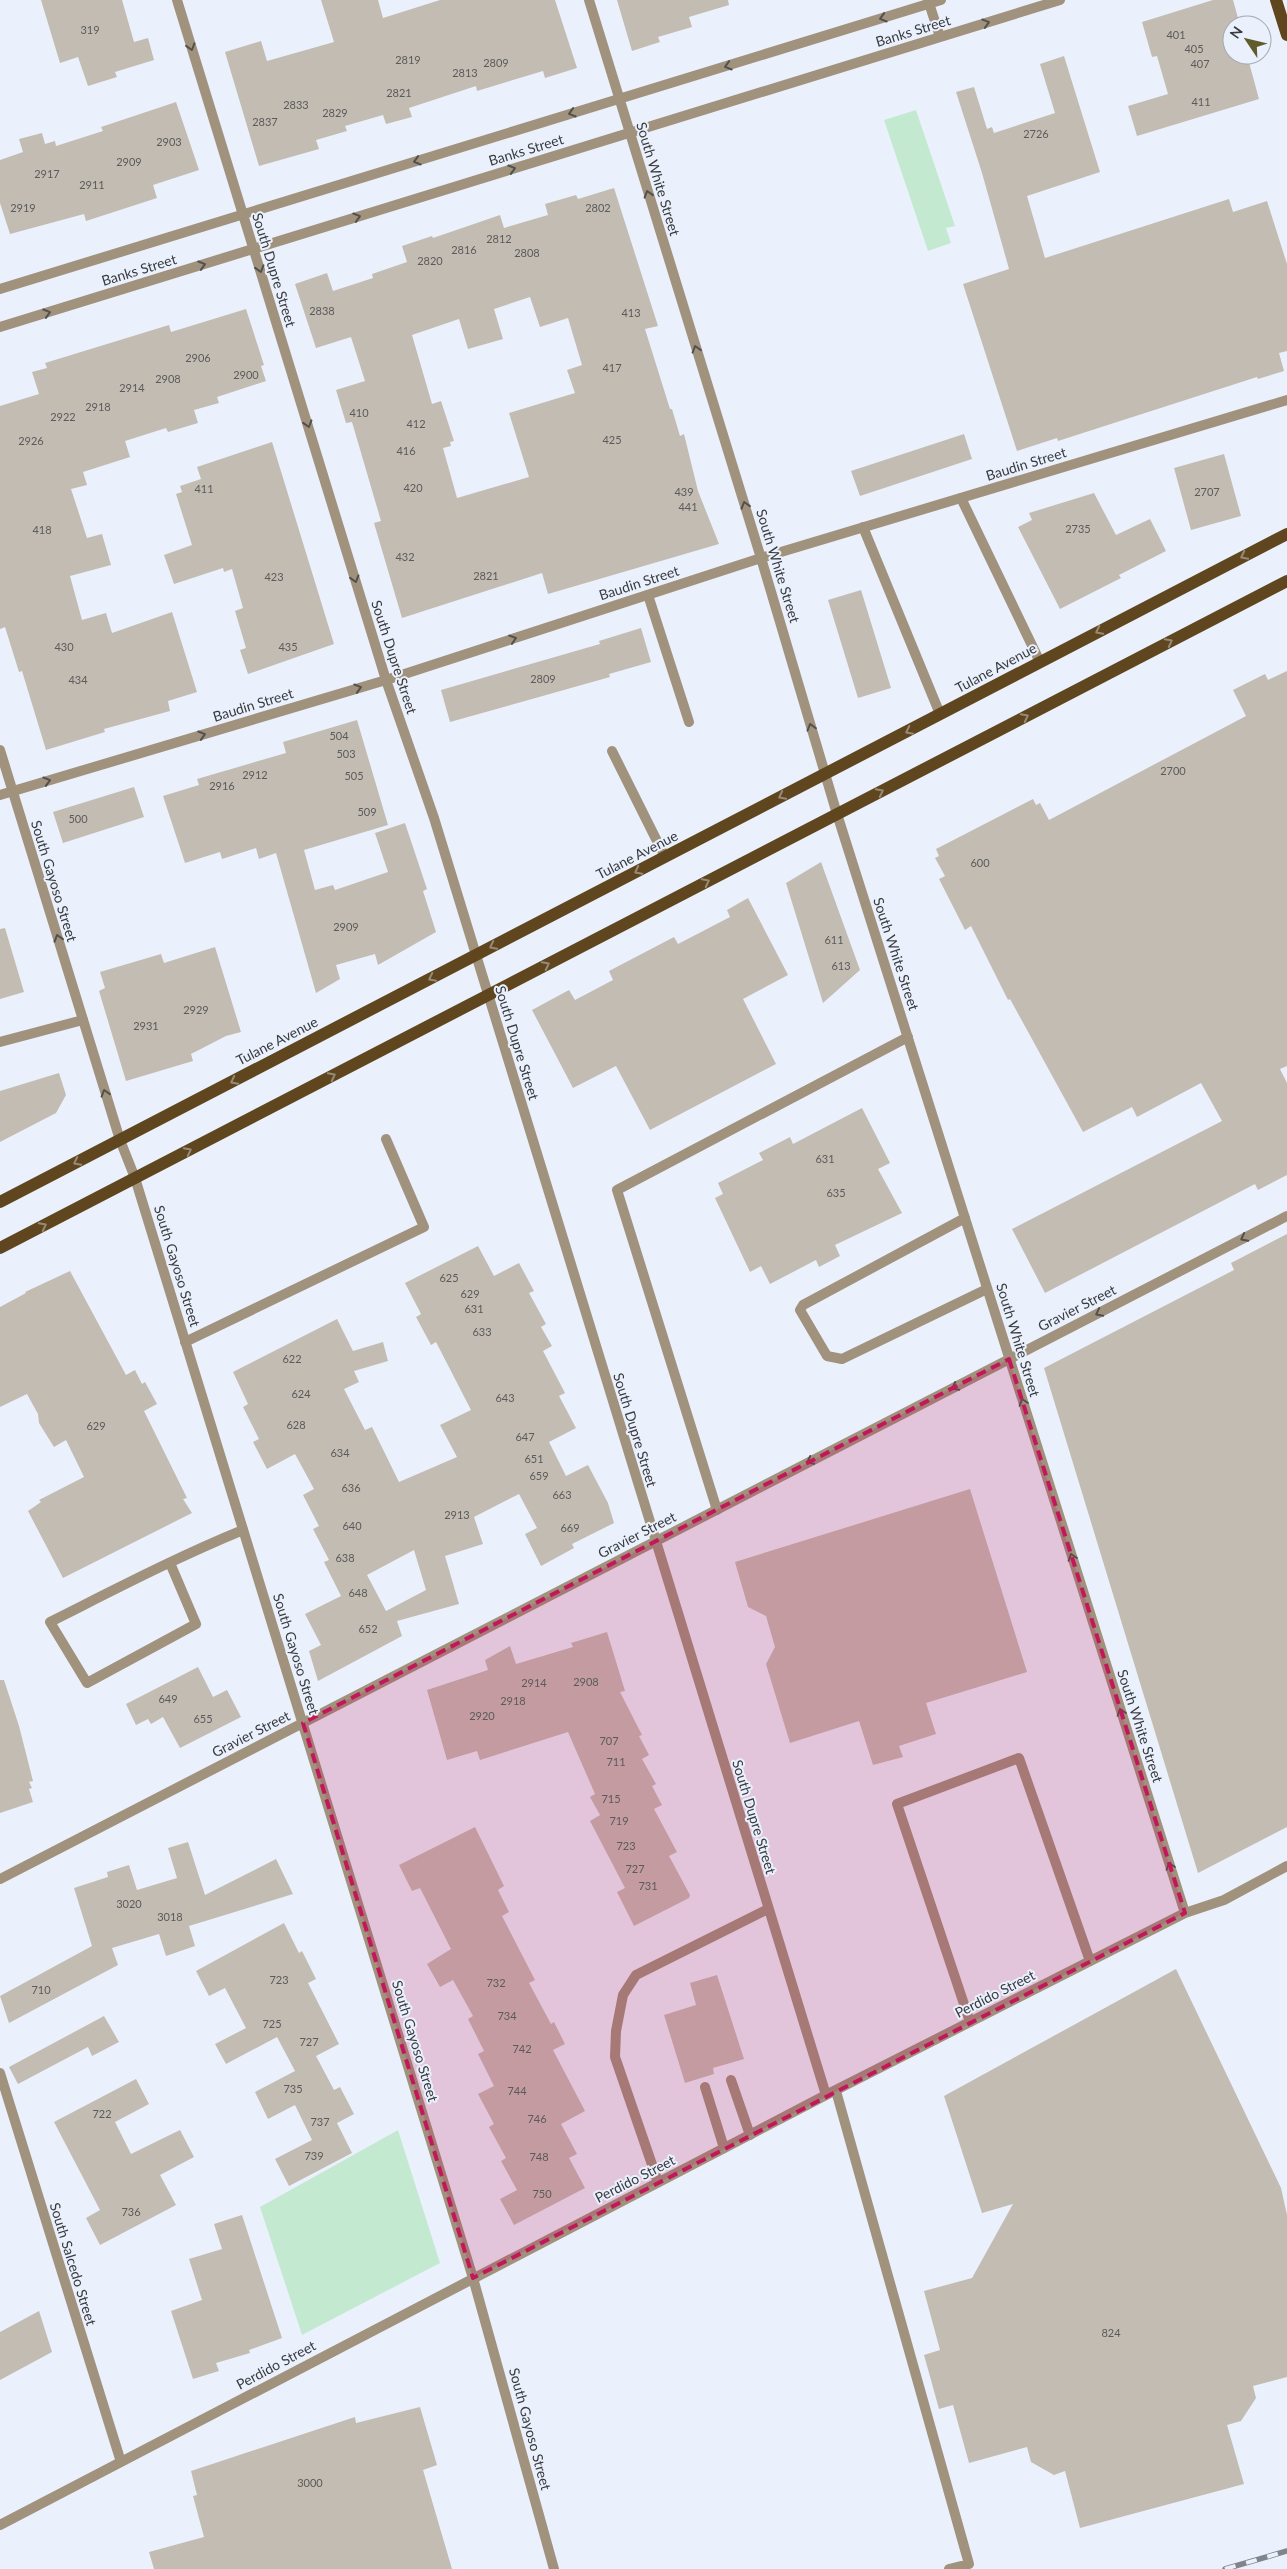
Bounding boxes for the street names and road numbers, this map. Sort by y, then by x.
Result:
street label: Banks Street [873,11,952,50]
street label: South White Street [633,120,684,238]
street label: Banks Street [486,130,565,169]
street label: South Dupre Street [249,211,300,329]
street label: Banks Street [99,250,178,289]
street label: Baudin Street [984,443,1068,484]
street label: South White Street [753,507,804,625]
street label: Baudin Street [597,562,681,603]
street label: South Dupre Street [368,598,421,716]
street label: Tulane Avenue [952,639,1039,696]
street label: Baudin Street [211,684,295,725]
street label: South Gayoso Street [28,818,81,944]
street label: Tulane Avenue [593,827,681,882]
street label: South White Street [870,895,923,1013]
street label: South Dupre Street [492,984,543,1102]
street label: Tulane Avenue [233,1013,321,1068]
street label: South Gayoso Street [151,1203,204,1329]
street label: South White Street [993,1281,1044,1399]
street label: Gravier Street [1035,1281,1119,1334]
street label: South Dupre Street [610,1371,661,1489]
street label: Gravier Street [595,1508,679,1561]
street label: South Gayoso Street [270,1591,323,1717]
street label: South White Street [1114,1667,1167,1785]
street label: Gravier Street [209,1707,293,1760]
street label: South Dupre Street [729,1758,780,1876]
street label: Perdido Street [952,1966,1038,2021]
street label: South Gayoso Street [389,1978,442,2104]
street label: Perdido Street [592,2151,678,2206]
street label: South Salcedo Street [47,2200,100,2327]
street label: Perdido Street [233,2336,318,2393]
street label: South Gayoso Street [506,2366,555,2492]

